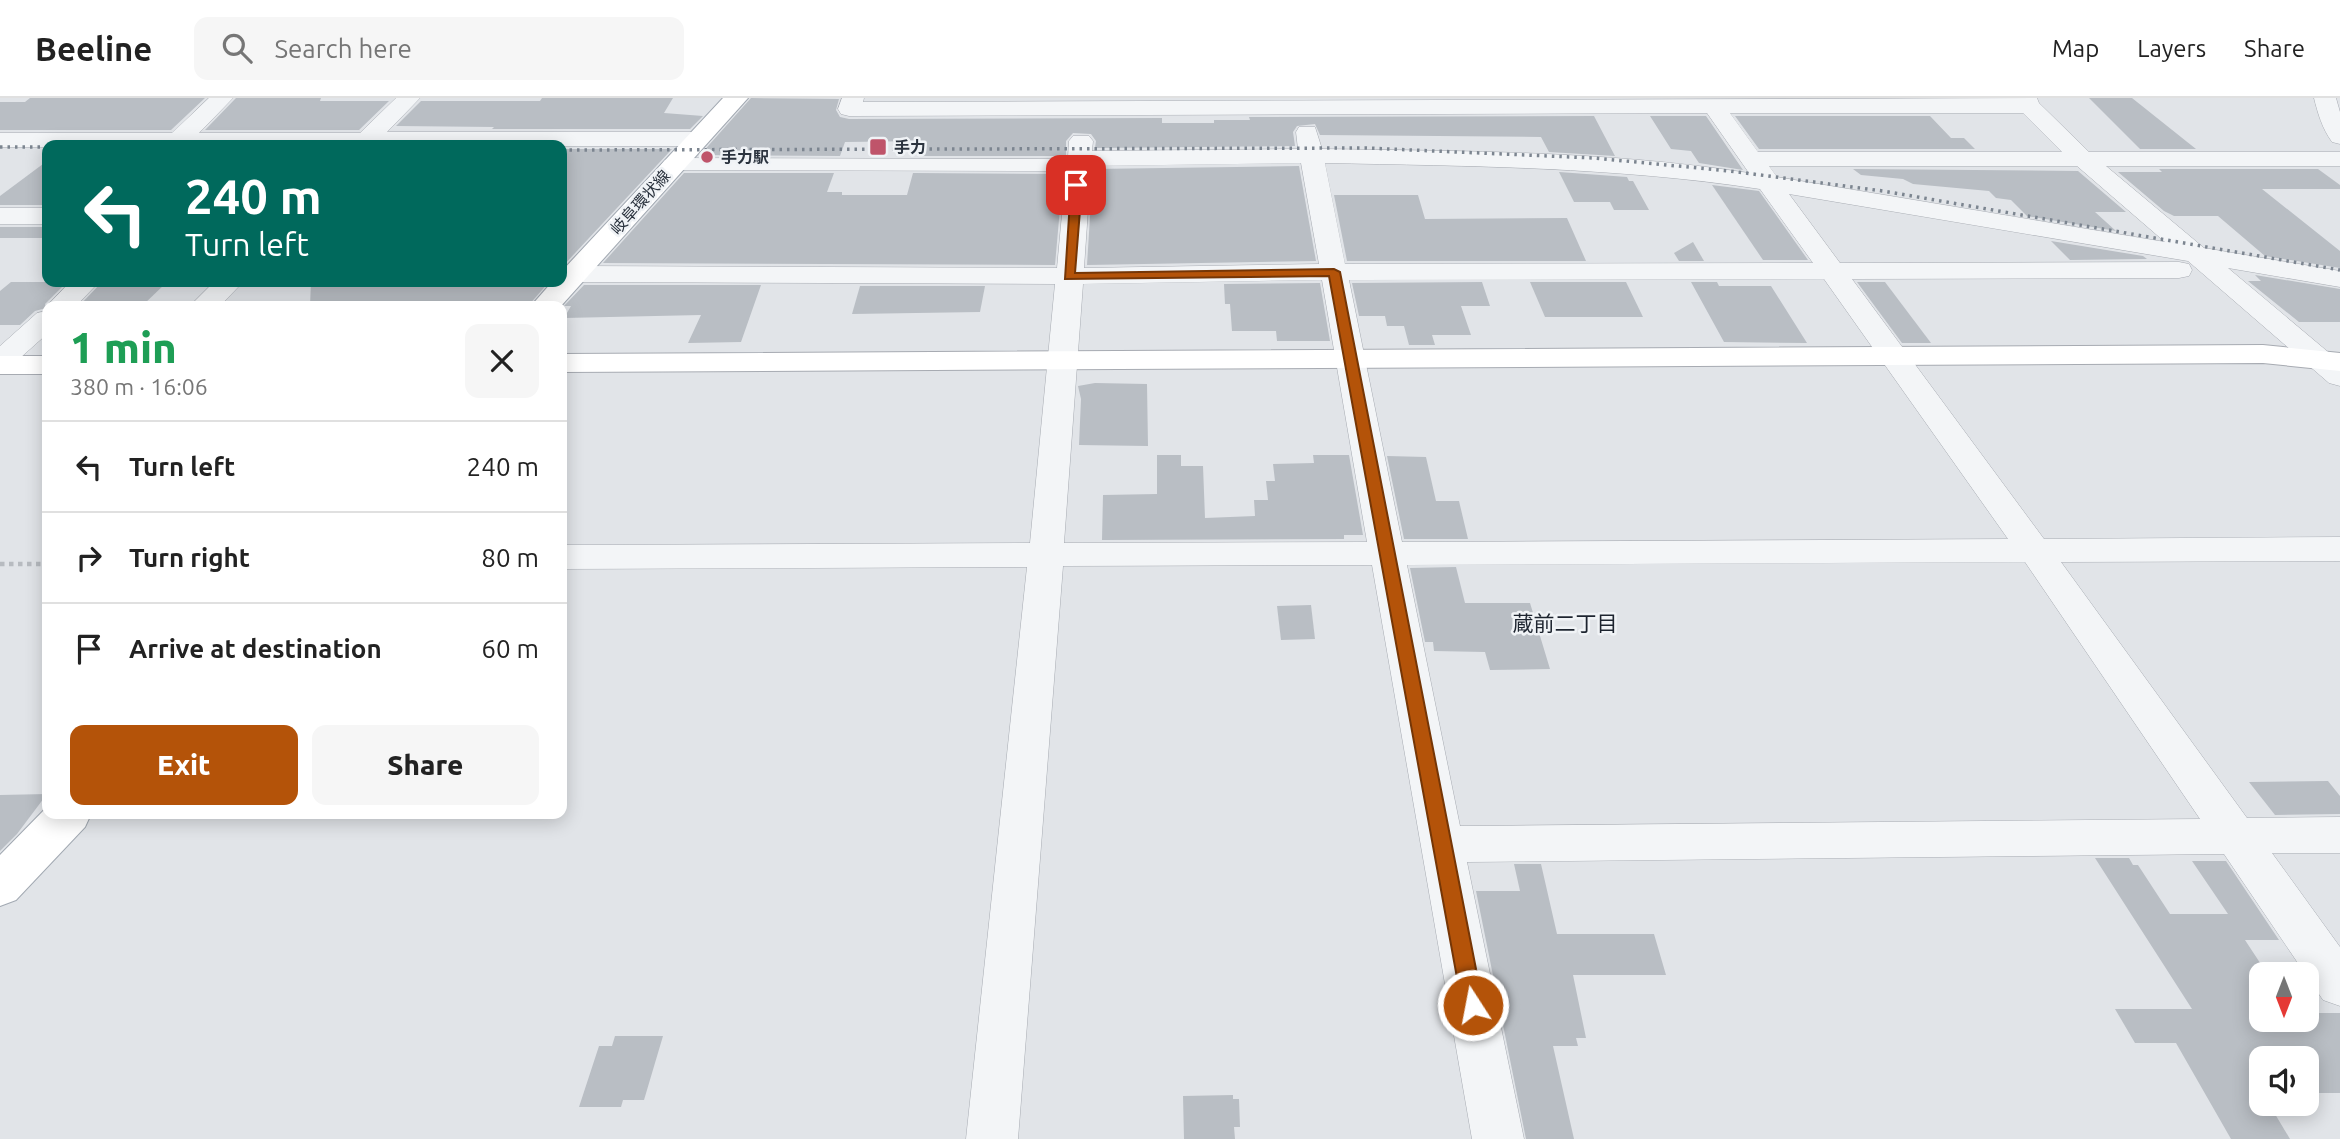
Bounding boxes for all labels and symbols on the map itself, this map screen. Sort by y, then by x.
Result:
marker: 手力 [868,137,888,157]
place label: 手力 [894,138,926,156]
place label: 手力駅 [721,148,769,166]
marker: 手力駅 [699,149,715,165]
pin [1046,155,1106,215]
street label: 岐阜環状線 [607,166,673,238]
district label: 蔵前二丁目 [1513,611,1618,635]
north arrow [2249,962,2319,1032]
position arrow [1436,968,1510,1042]

